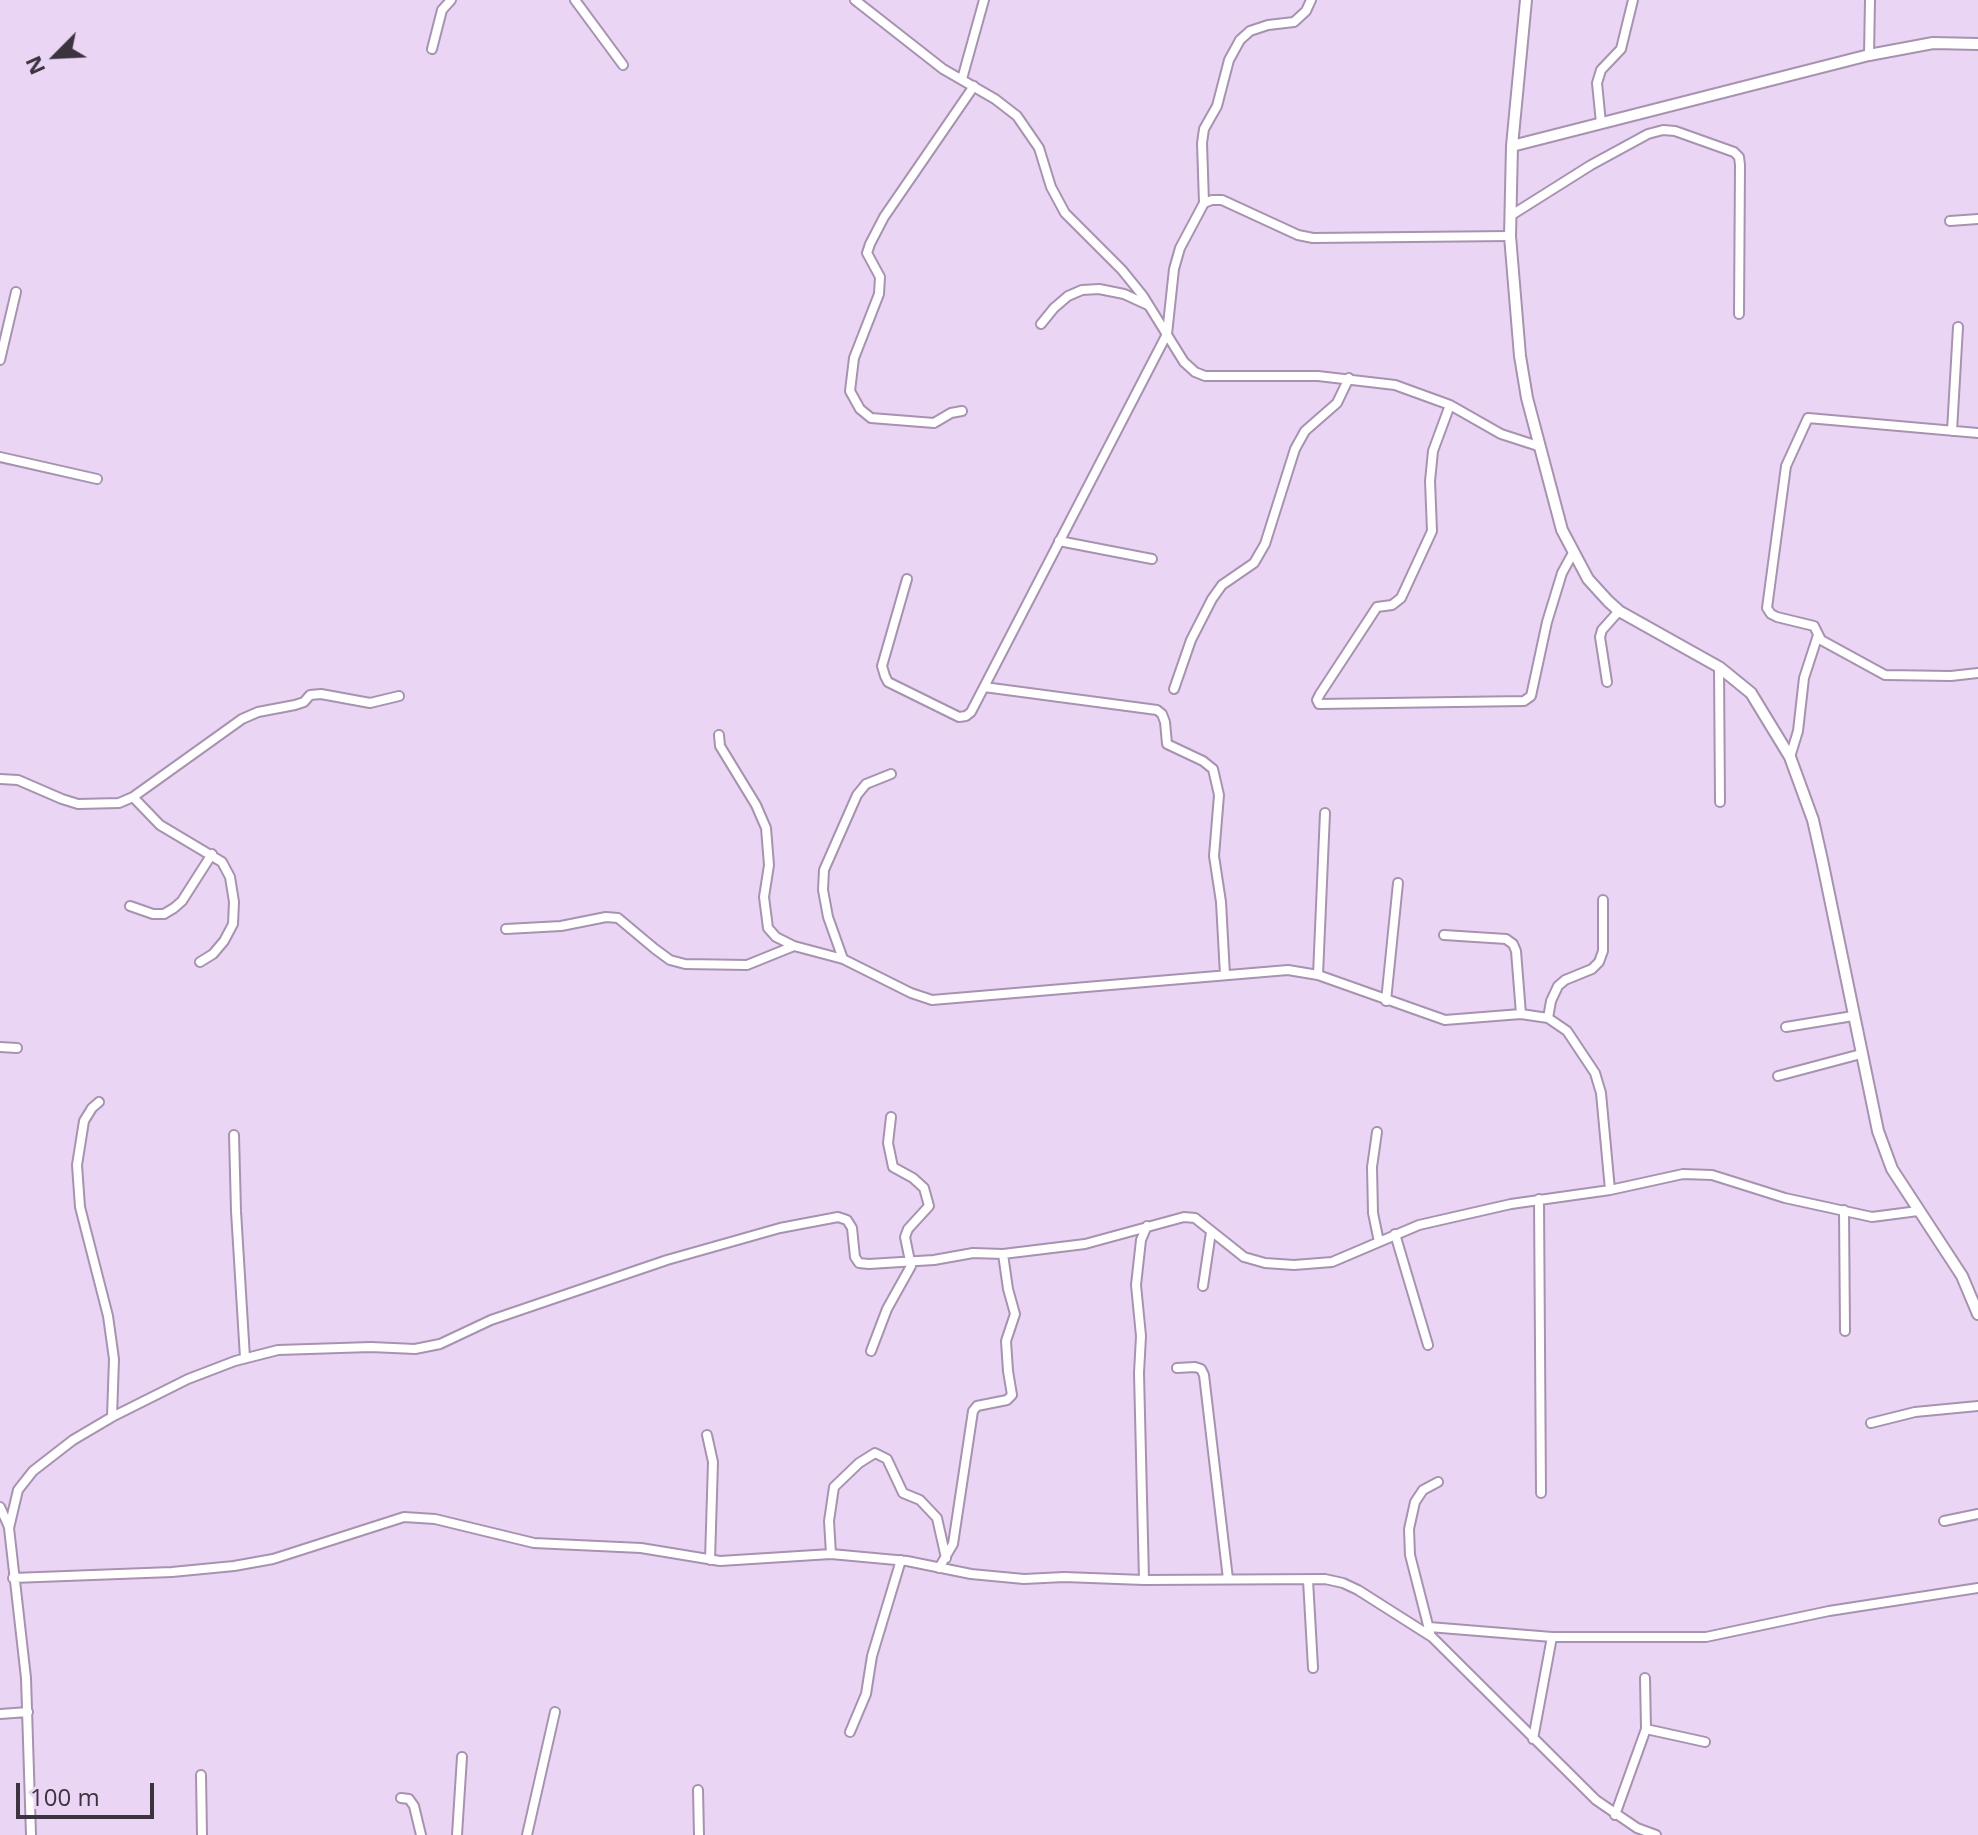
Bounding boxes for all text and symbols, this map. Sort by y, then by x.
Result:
north arrow [16,16,96,96]
text: N [17,51,51,80]
scale bar [20,1767,158,1817]
text: 100 m [30,1780,100,1813]

